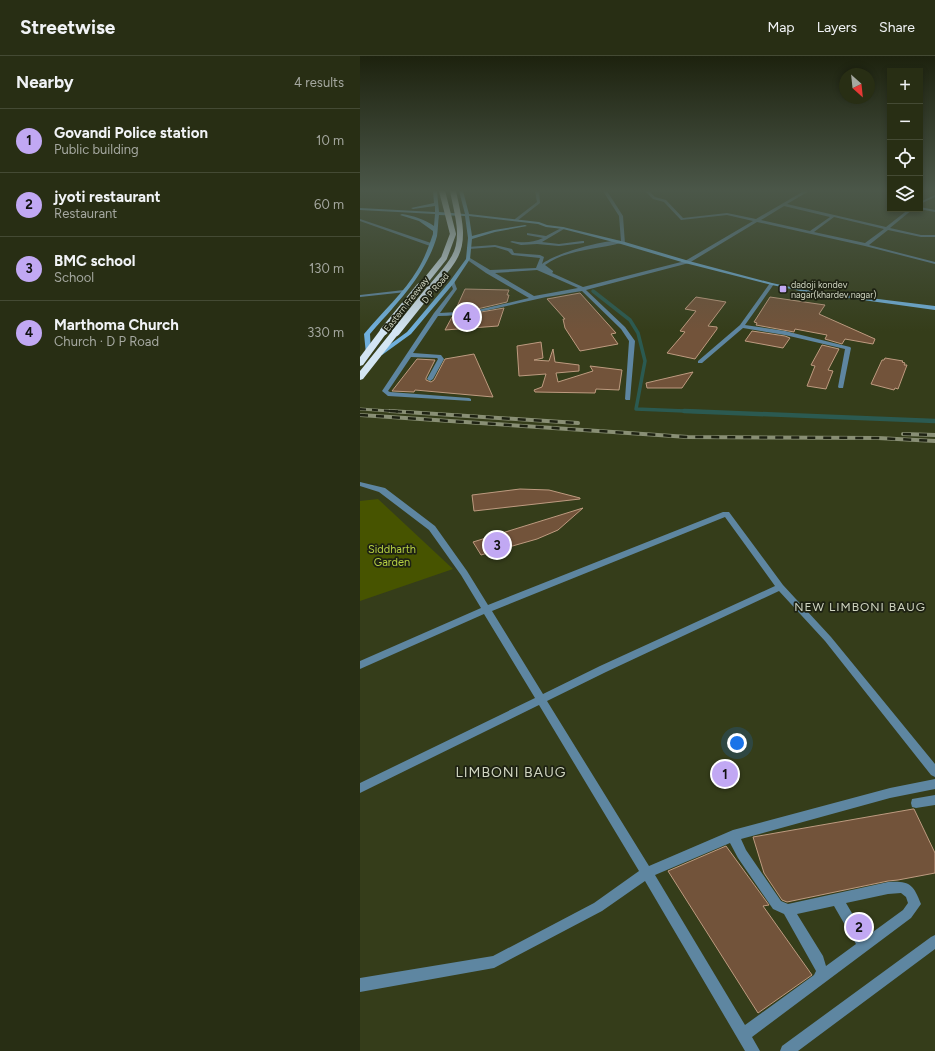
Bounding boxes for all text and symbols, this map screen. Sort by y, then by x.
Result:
text: Streetwise [20,16,115,39]
text: Map [767,19,795,36]
text: Layers [817,19,857,36]
text: Share [879,19,915,36]
north arrow [839,68,875,104]
map controls [887,68,923,212]
button: + [887,68,923,104]
text: Nearby [16,72,74,92]
text: 4 results [294,75,344,90]
button: − [887,104,923,140]
text: Govandi Police station [54,124,208,142]
text: 1 [26,133,32,148]
text: 10 m [316,133,344,148]
button: locate [887,140,923,176]
text: Public building [54,142,139,157]
button: layers [887,176,923,212]
text: jyoti restaurant [54,188,161,206]
text: 2 [25,197,33,212]
text: 60 m [314,197,344,212]
text: Restaurant [54,206,117,221]
text: BMC school [54,252,135,270]
text: 3 [25,261,33,276]
text: 130 m [309,261,344,276]
text: School [54,270,94,285]
street label: D P Road [419,270,451,306]
street label: Eastern Freeway [381,274,431,334]
place label: dadoji kondev nagar(khardev nagar) [791,279,876,300]
marker: dadoji kondev nagar(khardev nagar) [778,284,788,294]
pin: 4 [454,302,480,332]
text: Marthoma Church [54,316,179,334]
text: 4 [25,325,33,340]
text: 330 m [307,325,344,340]
text: Church · D P Road [54,334,159,349]
pin: 3 [484,530,510,560]
park label: Siddharth Garden [368,543,416,569]
district label: NEW LIMBONI BAUG [794,600,926,614]
your location [727,733,747,753]
pin: 1 [712,759,738,789]
district label: LIMBONI BAUG [456,764,567,781]
pin: 2 [846,912,872,942]

